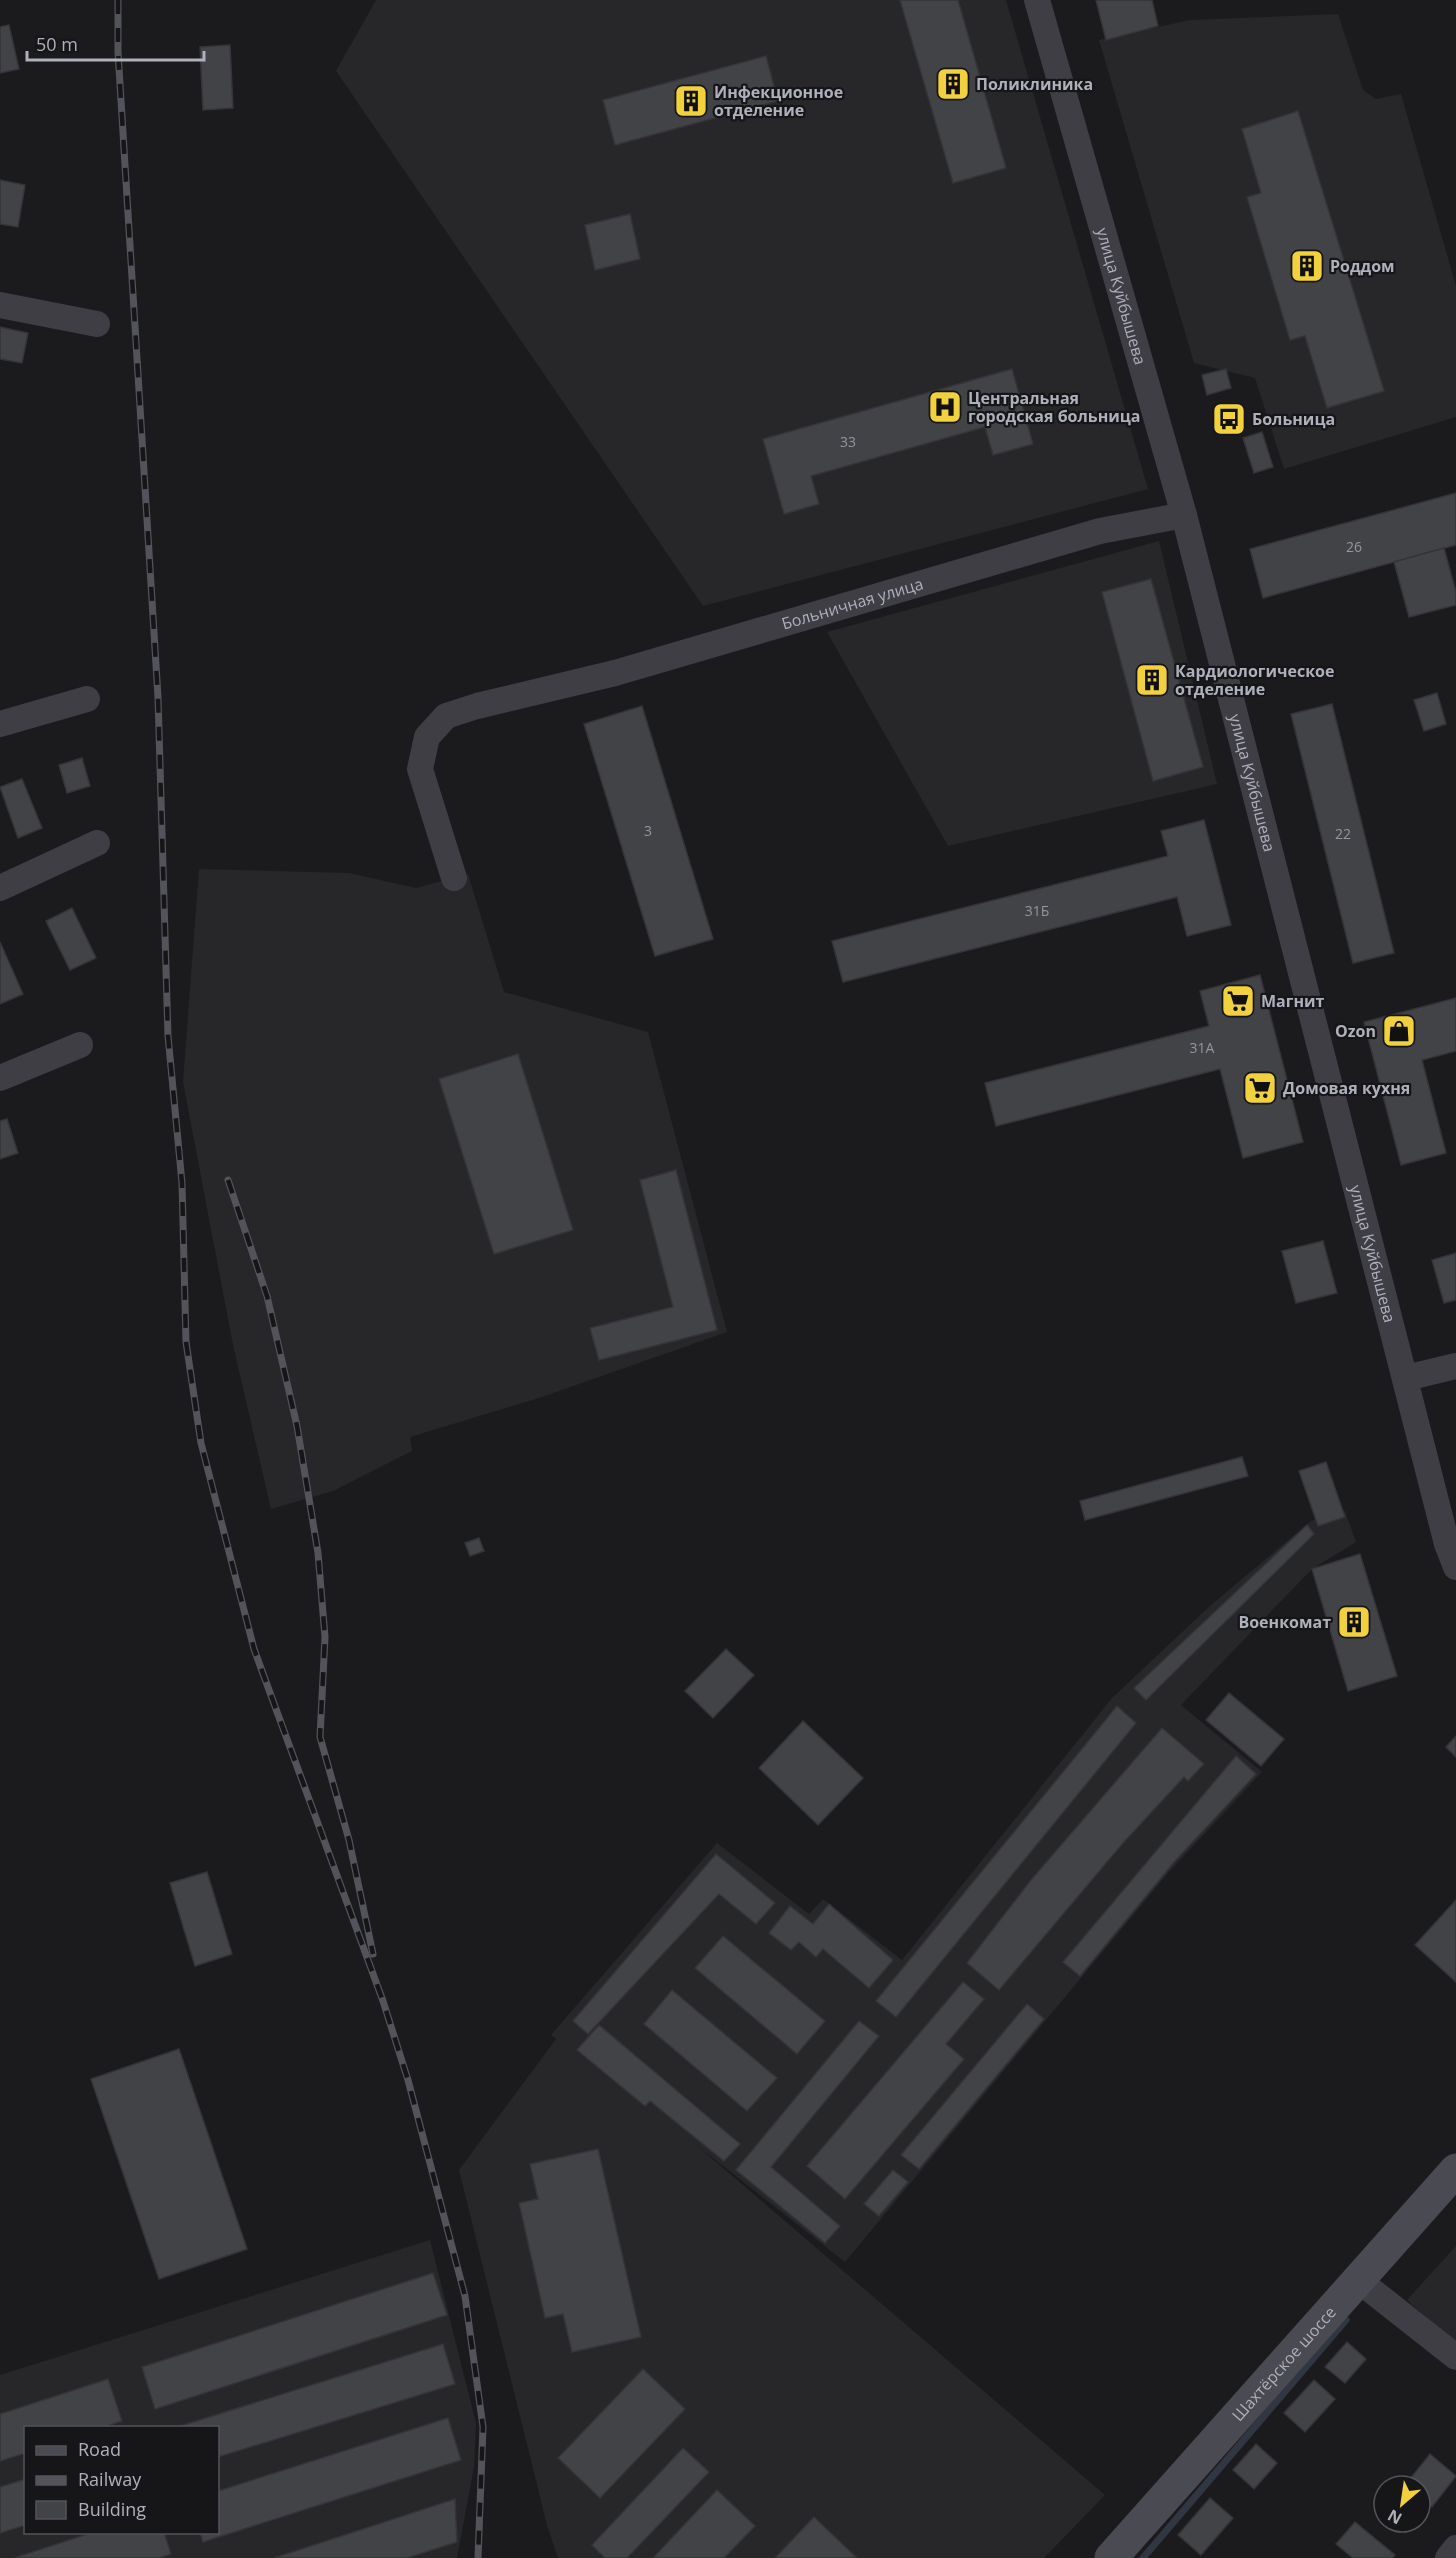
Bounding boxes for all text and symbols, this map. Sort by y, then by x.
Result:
scale bar [27,24,204,62]
text: 50 m [36,32,78,56]
building icon: Поликлиника [935,66,971,102]
place label: Поликлиника [976,73,1093,95]
place label: Инфекционное отделение [714,81,843,121]
building icon: Инфекционное отделение [673,83,709,119]
street label: улица Куйбышева [1092,225,1152,367]
building icon: Роддом [1289,248,1325,284]
place label: Роддом [1330,255,1395,277]
place label: Центральная городская больница [968,387,1140,427]
hospital icon: Центральная городская больница [927,389,963,425]
bus stop icon: Больница [1211,401,1247,437]
place label: Больница [1252,408,1335,430]
house number: 33 [840,432,856,451]
house number: 26 [1346,537,1362,556]
street label: Больничная улица [779,572,926,635]
place label: Кардиологическое отделение [1175,660,1334,700]
building icon: Кардиологическое отделение [1134,662,1170,698]
street label: улица Куйбышева [1224,712,1281,854]
house number: 3 [644,821,652,840]
house number: 22 [1335,824,1351,843]
house number: 31Б [1025,901,1049,920]
supermarket icon: Магнит [1220,983,1256,1019]
place label: Магнит [1261,990,1325,1012]
shop icon: Ozon [1381,1013,1417,1049]
place label: Ozon [1335,1020,1376,1042]
house number: 31А [1190,1038,1215,1057]
supermarket icon: Домовая кухня [1242,1070,1278,1106]
place label: Домовая кухня [1283,1077,1410,1099]
street label: улица Куйбышева [1345,1182,1401,1325]
building icon: Военкомат [1336,1604,1372,1640]
place label: Военкомат [1238,1611,1331,1633]
street label: Шахтёрское шоссе [1227,2301,1341,2426]
legend [24,2426,219,2534]
text: Road [78,2437,121,2461]
text: Railway [78,2467,142,2491]
north arrow [1372,2474,1432,2534]
text: Building [78,2497,146,2521]
text: N [1384,2504,1406,2530]

